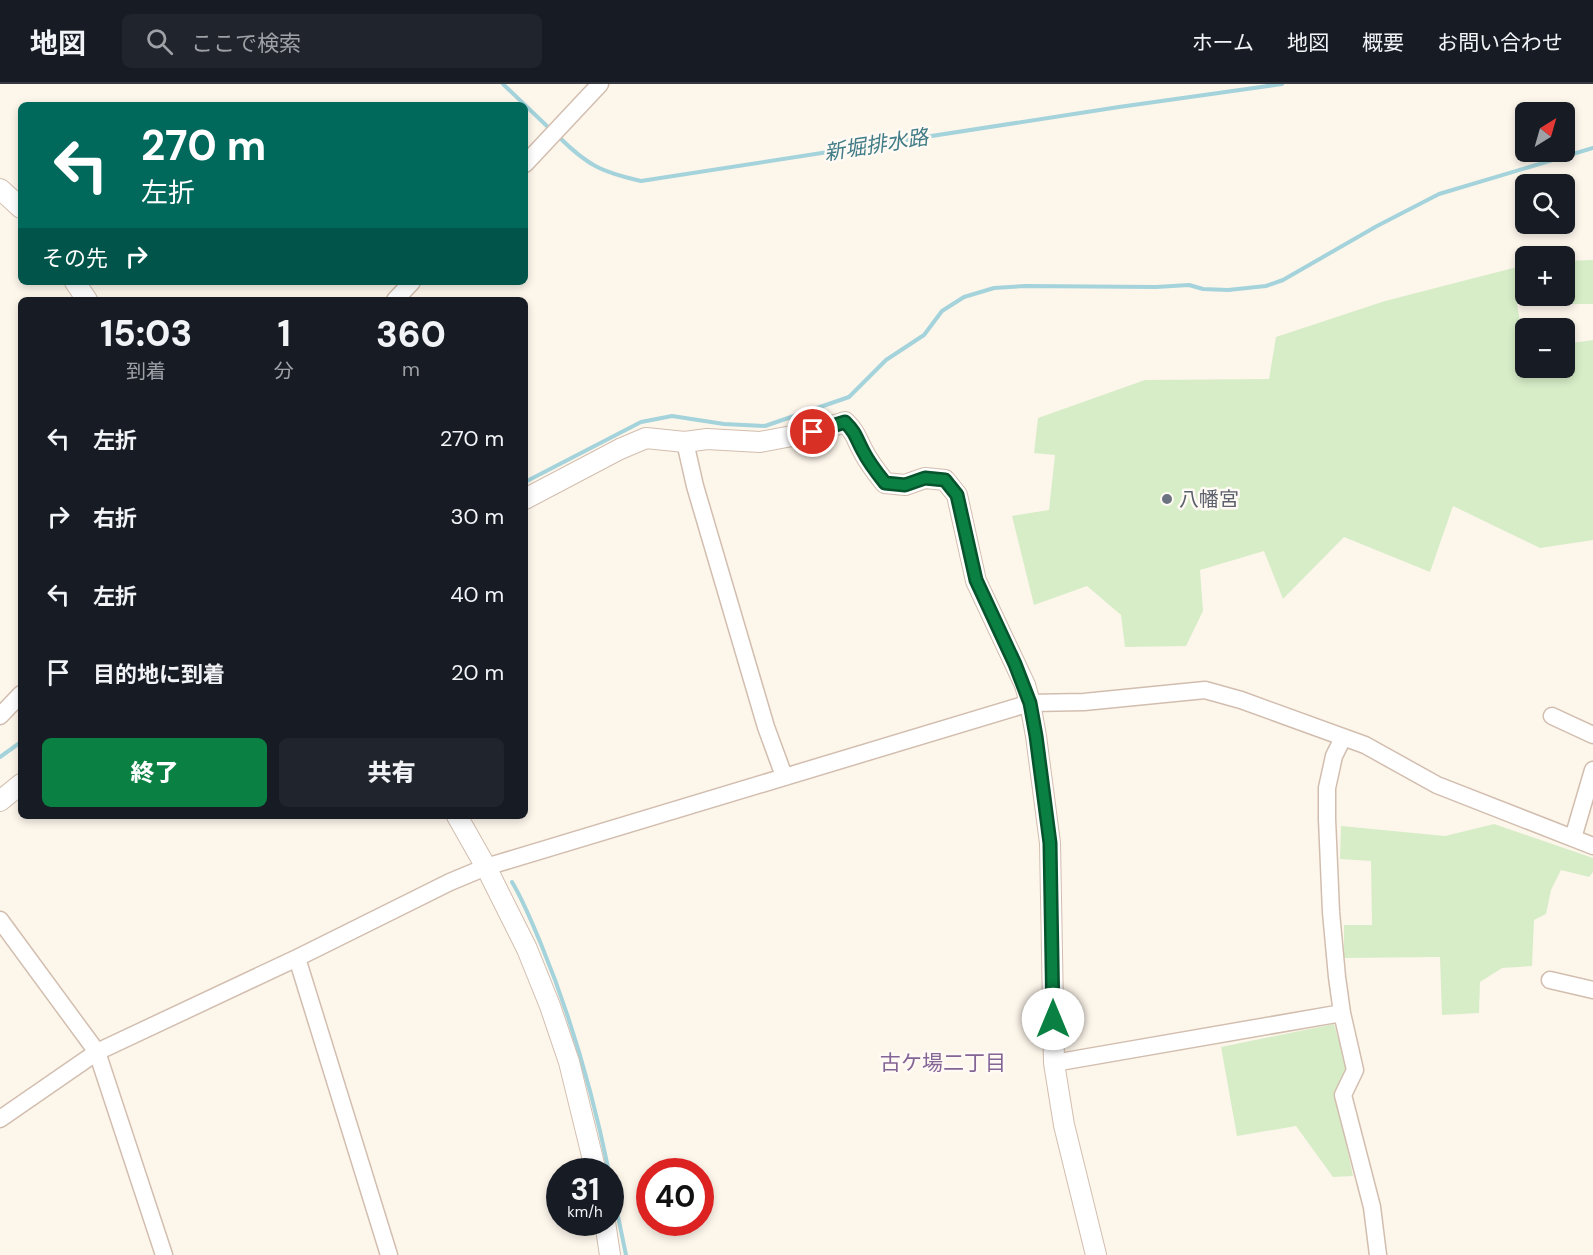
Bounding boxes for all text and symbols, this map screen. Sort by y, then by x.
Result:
search box [122,14,542,68]
text: 地図 [30,25,86,62]
icon: search [143,25,176,58]
text: ここで検索 [191,29,301,58]
text: ホーム [1192,29,1254,57]
text: 地図 [1287,29,1329,57]
text: 概要 [1362,29,1404,57]
text: お問い合わせ [1437,29,1563,57]
north arrow [1515,102,1575,162]
map controls [1515,102,1575,378]
text: 270 m [141,118,266,173]
water label: 新堀排水路 [822,123,932,167]
icon: left [42,126,120,204]
button: search [1515,174,1575,234]
text: 左折 [141,175,195,210]
icon: right [120,240,153,273]
text: その先 [42,244,108,273]
button: + [1515,246,1575,306]
text: 15:03 [100,310,192,357]
text: 1 [277,310,291,357]
text: 360 [376,311,446,358]
button: − [1515,318,1575,378]
text: m [402,356,420,382]
text: 到着 [126,358,166,384]
text: 分 [274,358,294,384]
pin [787,406,838,457]
icon: arrive [796,415,829,448]
icon: left [42,422,75,455]
text: 270 m [440,424,504,453]
text: 左折 [93,426,137,455]
place label: 八幡宮 [1179,486,1239,512]
marker: 八幡宮 [1160,492,1174,506]
icon: right [42,500,75,533]
text: 30 m [450,502,504,531]
text: 右折 [93,504,137,533]
icon: left [42,578,75,611]
text: 40 m [450,580,504,609]
text: 左折 [93,582,137,611]
icon: arrive [42,656,75,689]
text: 20 m [451,658,504,687]
text: 目的地に到着 [93,660,225,689]
button: 終了 [42,738,267,807]
button: 共有 [279,738,504,807]
position arrow [1021,987,1085,1051]
district label: 古ケ場二丁目 [880,1049,1006,1077]
speed limit sign: 40 [636,1158,714,1236]
text: 31 [571,1170,599,1209]
text: km/h [567,1202,603,1222]

